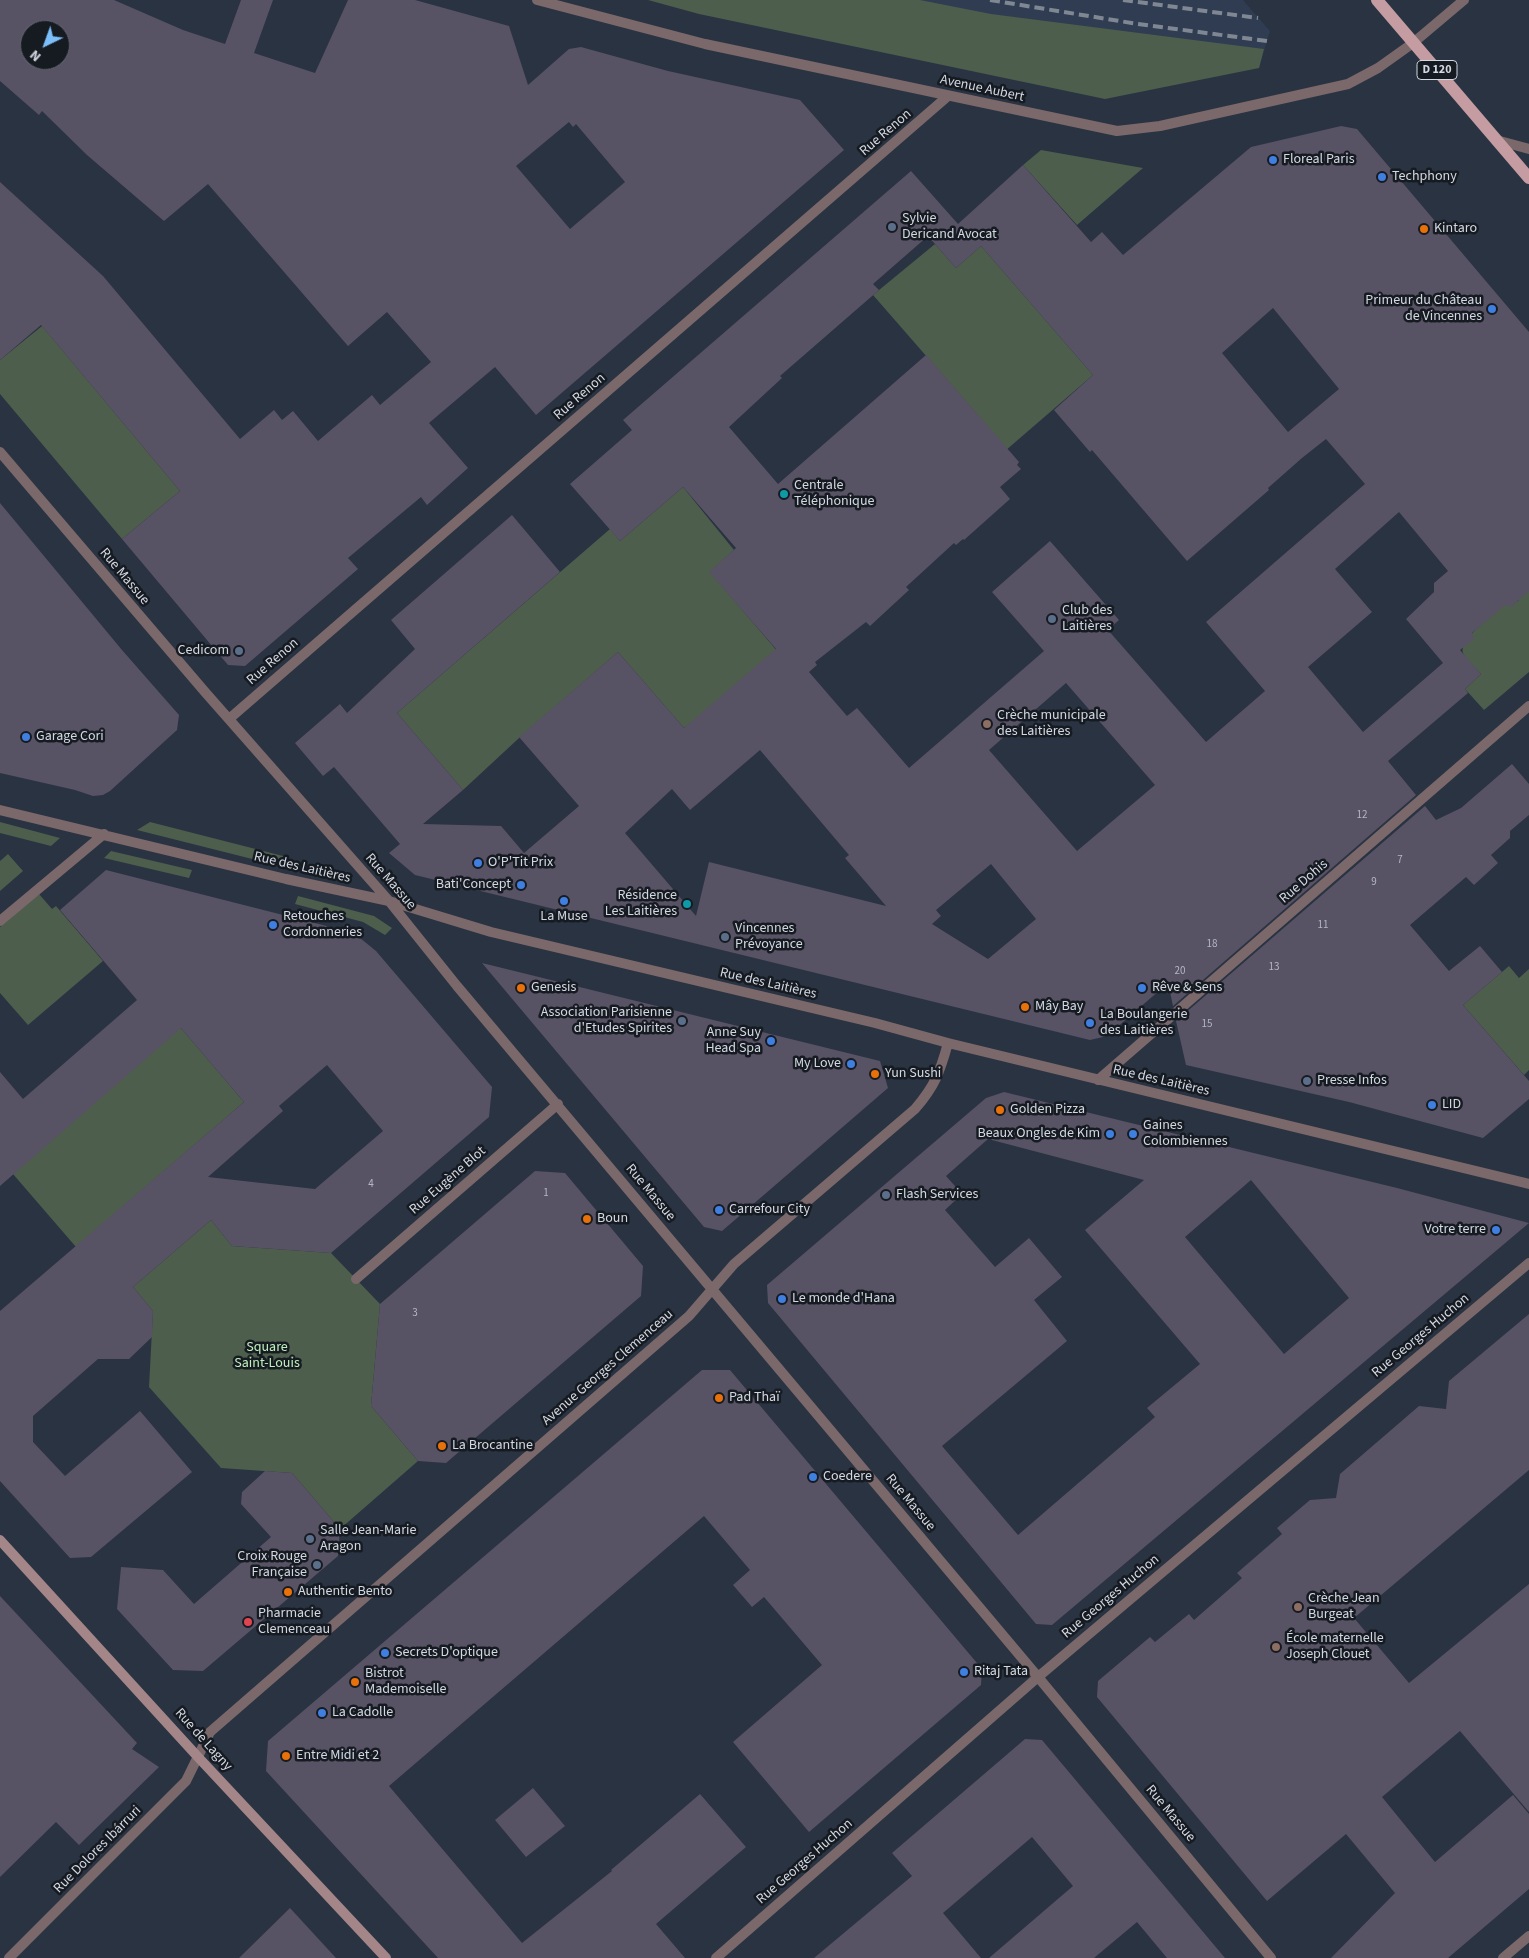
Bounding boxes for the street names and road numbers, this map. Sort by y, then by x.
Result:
road number: D 120 [1417,60,1457,80]
street label: Avenue Aubert [939,72,1025,106]
street label: Rue Renon [857,106,915,160]
street label: Rue Renon [551,370,609,424]
street label: Rue Massue [95,545,153,609]
street label: Rue Renon [244,635,302,689]
street label: Rue des Laitières [252,849,352,887]
street label: Rue Massue [361,851,419,913]
street label: Rue Dohis [1276,856,1332,908]
street label: Rue des Laitières [718,965,818,1003]
street label: Rue des Laitières [1111,1062,1211,1100]
street label: Rue Eugène Blot [406,1143,490,1219]
street label: Rue Massue [621,1161,679,1225]
street label: Rue Georges Huchon [1369,1290,1473,1382]
street label: Avenue Georges Clemenceau [539,1306,677,1430]
street label: Rue Massue [881,1471,939,1535]
street label: Rue Georges Huchon [1059,1551,1163,1643]
street label: Rue de Lagny [171,1705,235,1775]
street label: Rue Massue [1141,1782,1199,1846]
street label: Rue Dolores Ibárruri [51,1803,145,1897]
street label: Rue Georges Huchon [754,1816,856,1908]

